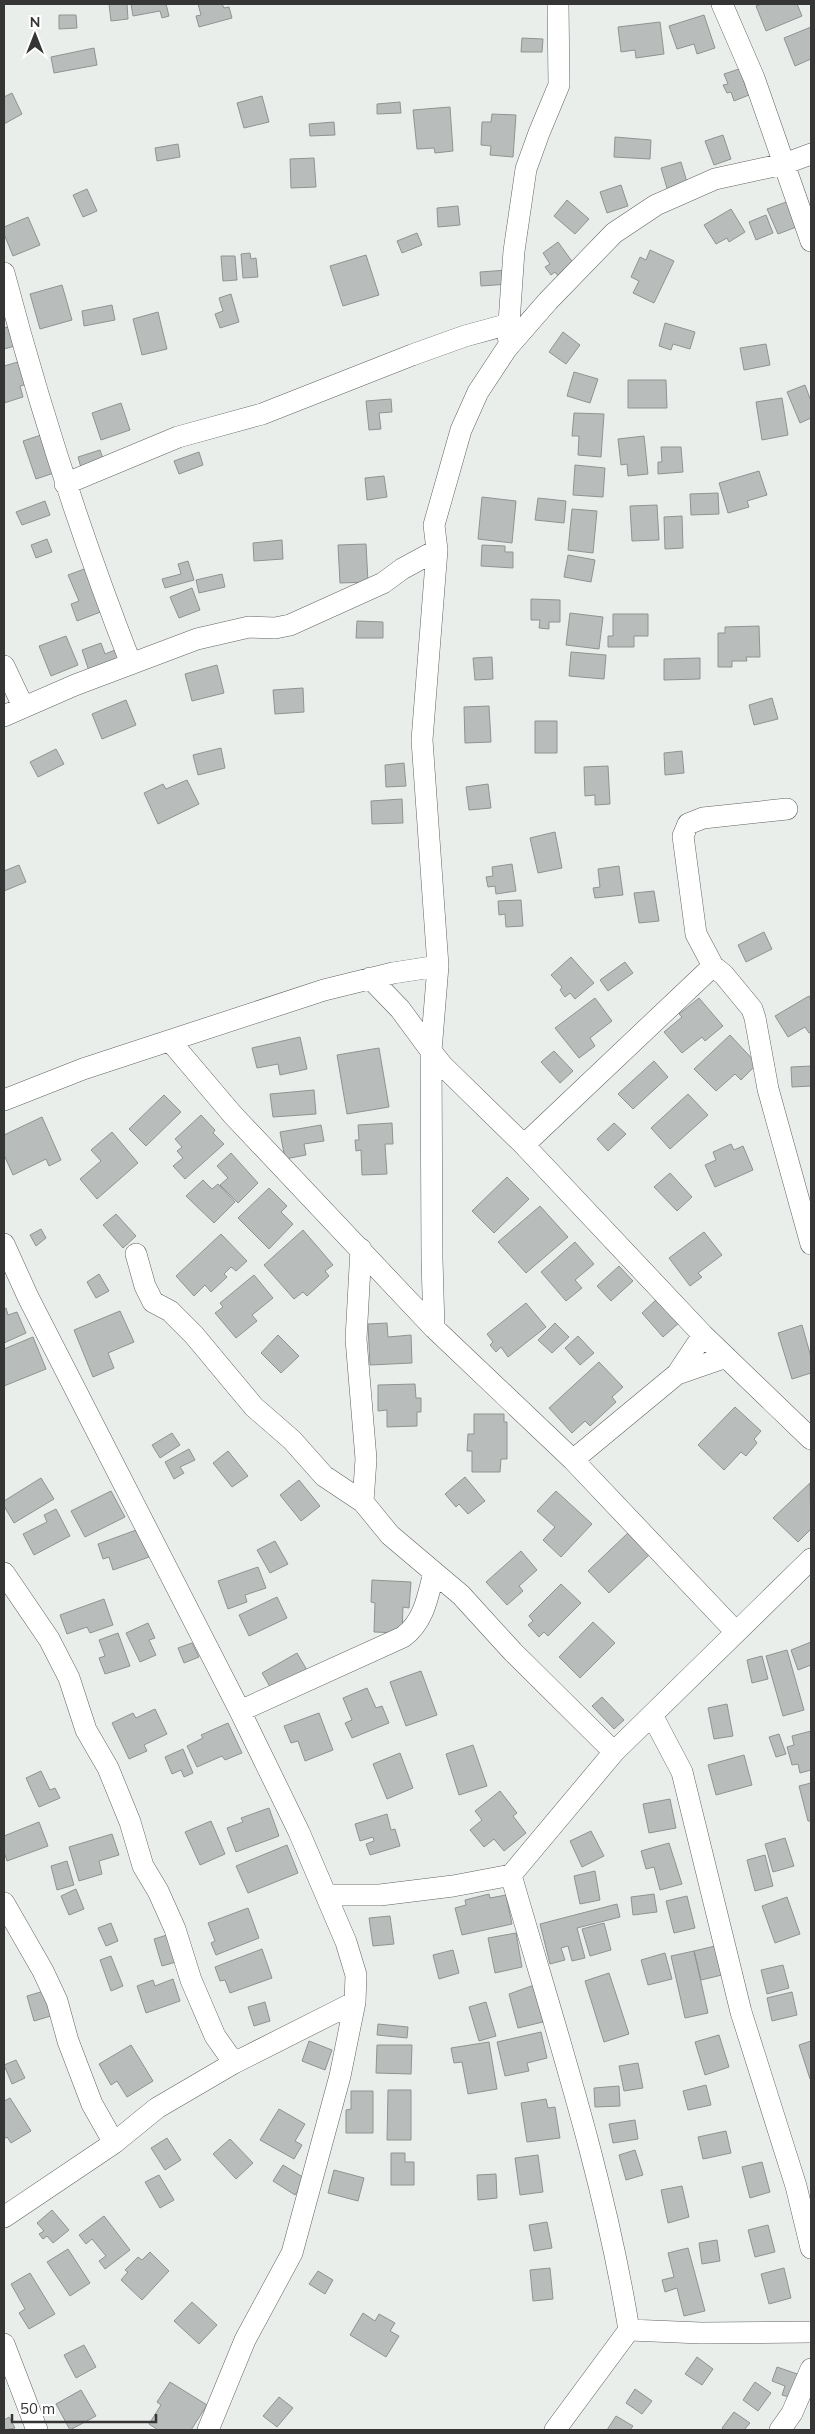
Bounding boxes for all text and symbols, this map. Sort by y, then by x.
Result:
north arrow [10,10,60,60]
text: N [30,13,40,31]
scale bar [12,2392,156,2424]
text: 50 m [20,2399,55,2418]

